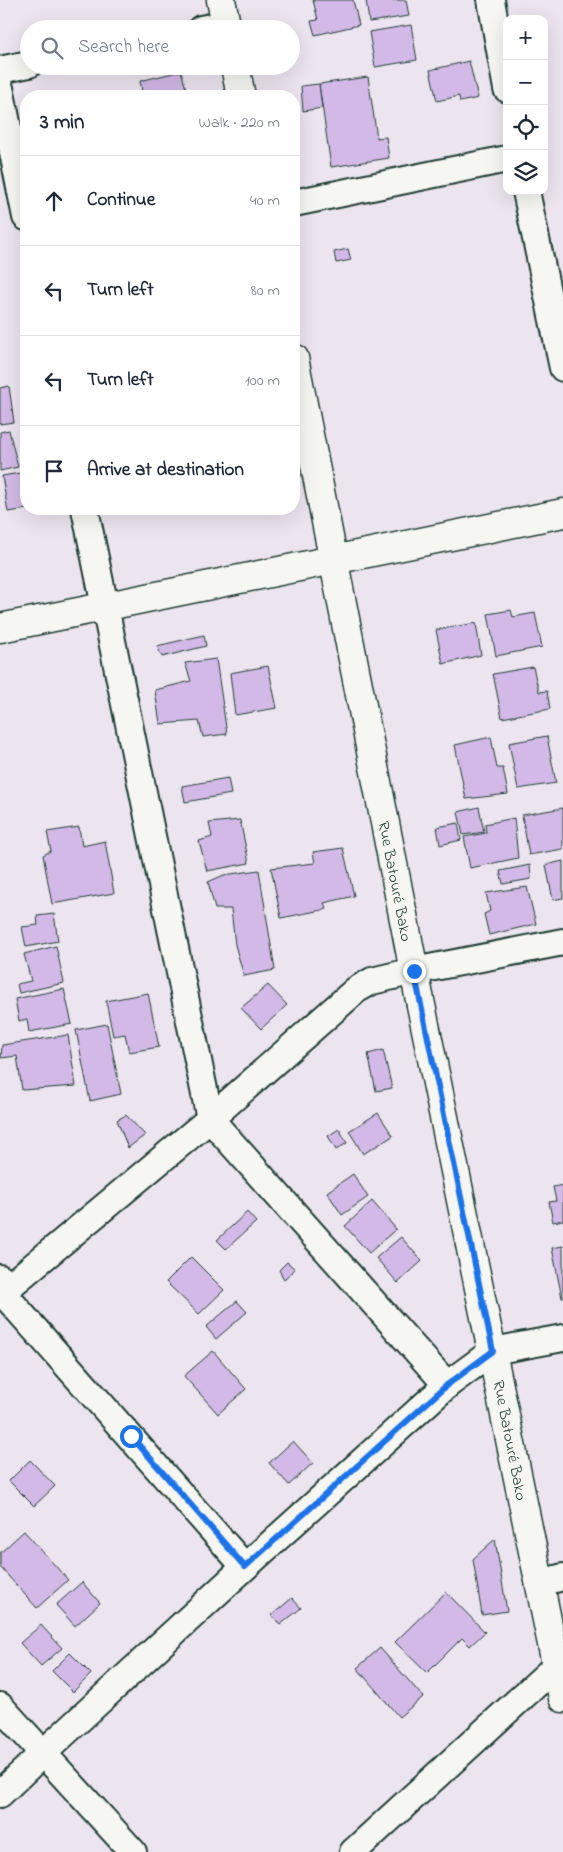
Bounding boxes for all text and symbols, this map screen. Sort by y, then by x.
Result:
map controls [503,15,548,195]
button: + [503,15,548,60]
search box [20,20,300,75]
icon: search [38,34,66,62]
text: Search here [78,34,169,61]
button: − [503,60,548,105]
button: locate [503,105,548,150]
text: 3 min [40,108,84,138]
text: Walk · 220 m [199,111,280,135]
button: layers [503,150,548,195]
icon: ahead [40,187,68,215]
text: Continue [87,187,155,214]
text: 40 m [250,189,280,213]
icon: left [40,277,68,305]
text: Turn left [87,277,154,304]
text: 80 m [251,279,280,303]
icon: left [40,367,68,395]
text: Turn left [87,367,154,394]
text: 100 m [245,369,280,393]
icon: arrive [40,457,68,485]
text: Arrive at destination [87,457,244,484]
street label: Rue Batouré Bako [371,819,417,944]
route end [403,960,426,983]
street label: Rue Batouré Bako [486,1378,532,1503]
route start [120,1425,143,1448]

